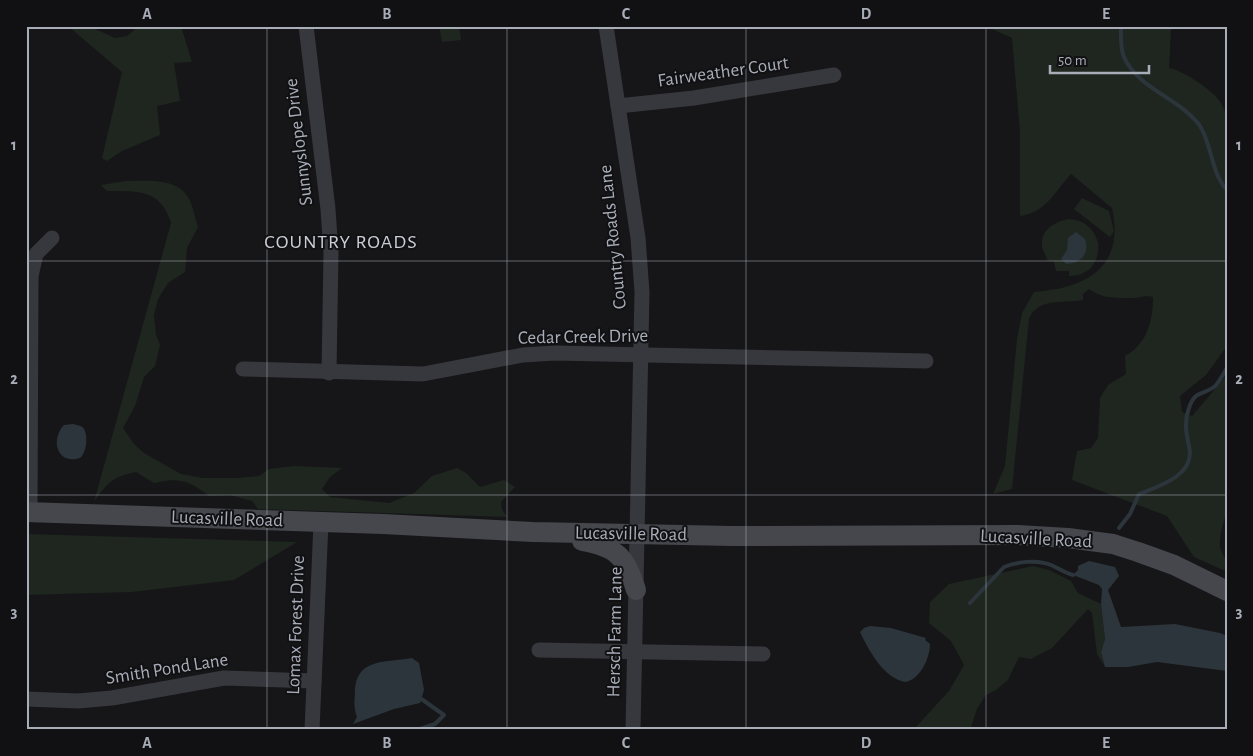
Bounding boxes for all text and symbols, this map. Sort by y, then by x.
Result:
text: A [142,6,152,22]
text: B [382,6,392,22]
text: C [622,6,631,22]
text: D [861,6,872,22]
text: E [1102,6,1110,22]
scale bar [1050,42,1149,74]
street label: Fairweather Court [656,53,790,91]
text: 50 m [1058,53,1087,68]
street label: Sunnyslope Drive [282,77,316,207]
text: 1 [11,137,17,153]
text: 1 [1236,137,1242,153]
street label: Country Roads Lane [596,164,630,310]
district label: COUNTRY ROADS [264,232,418,252]
street label: Cedar Creek Drive [518,326,648,348]
text: 2 [10,371,18,387]
text: 2 [1235,371,1243,387]
street label: Lucasville Road [171,508,284,530]
street label: Lucasville Road [575,524,687,544]
street label: Lucasville Road [979,527,1093,551]
street label: Lomax Forest Drive [284,555,308,695]
street label: Hersch Farm Lane [604,567,626,697]
text: 3 [11,604,18,620]
text: 3 [1236,604,1243,620]
street label: Smith Pond Lane [104,650,230,688]
text: A [142,735,152,751]
text: B [382,735,392,751]
text: C [622,735,631,751]
text: D [861,735,872,751]
text: E [1102,735,1110,751]

